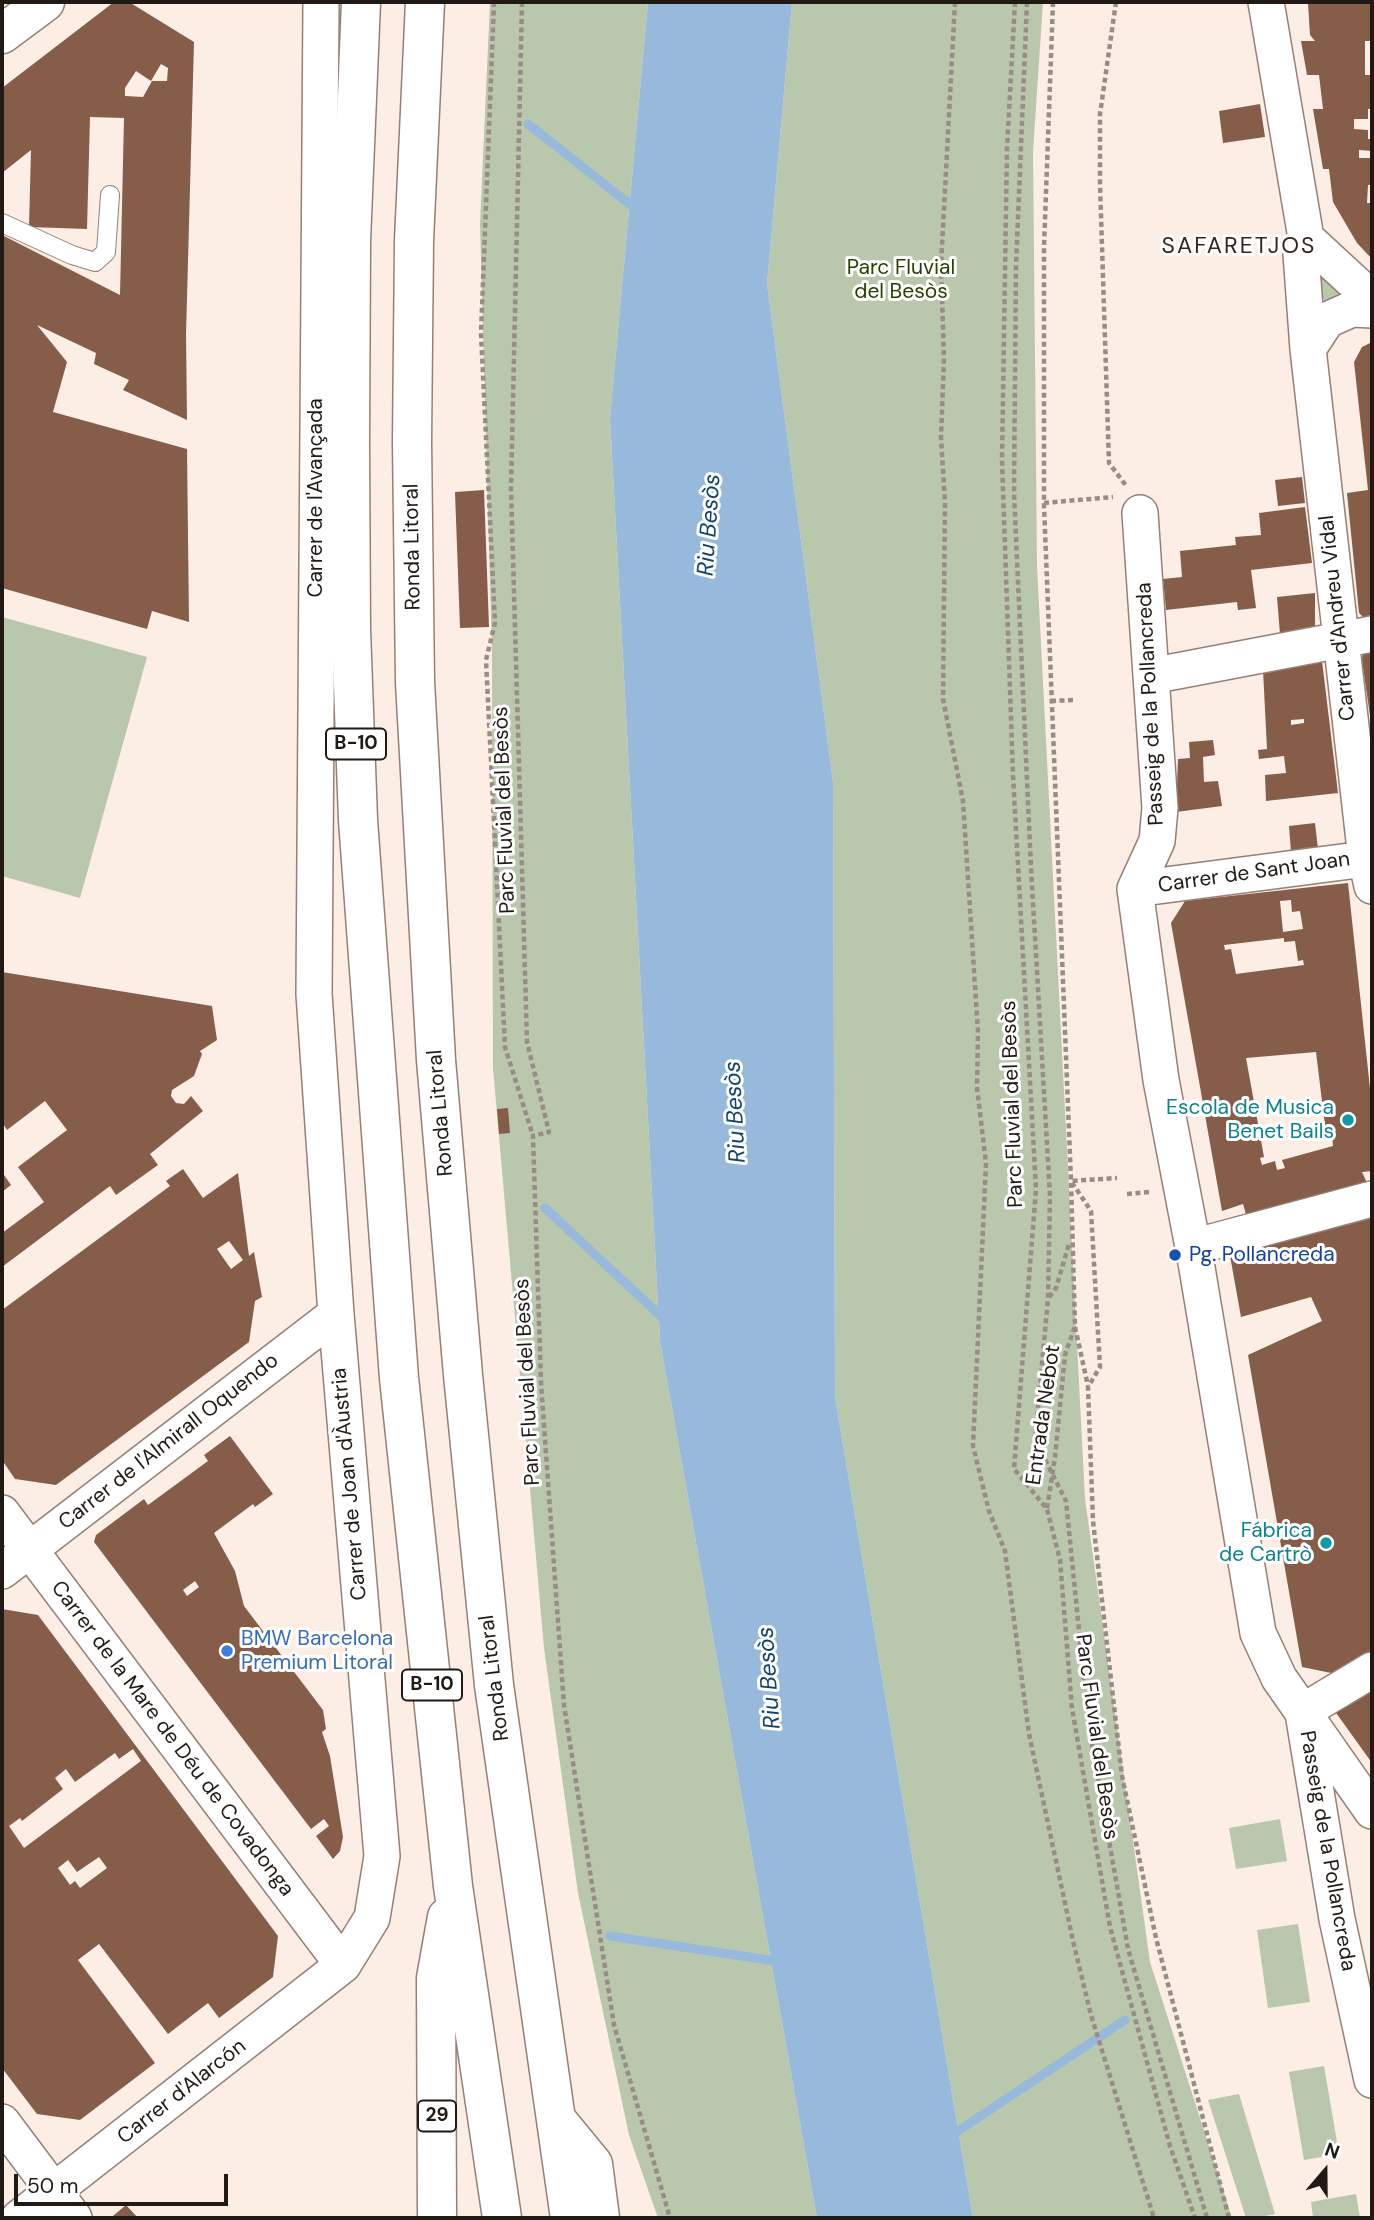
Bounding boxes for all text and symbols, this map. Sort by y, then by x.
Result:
district label: SAFARETJOS [1163,233,1315,261]
park label: Parc Fluvial del Besòs [847,255,955,305]
street label: Carrer de l'Avançada [303,398,329,598]
water label: Riu Besòs [693,473,727,577]
street label: Ronda Litoral [399,483,427,611]
street label: Carrer d'Andreu Vidal [1315,514,1361,722]
street label: Passeig de la Pollancreda [1132,582,1170,826]
street label: Parc Fluvial del Besòs [489,706,521,914]
road number: B-10 [326,729,386,760]
street label: Carrer de Sant Joan [1156,847,1352,899]
street label: Parc Fluvial del Besòs [997,1000,1029,1208]
street label: Ronda Litoral [423,1049,459,1177]
water label: Riu Besòs [720,1060,752,1164]
place label: Escola de Musica Benet Bails [1166,1095,1334,1145]
marker: Escola de Musica Benet Bails [1340,1112,1356,1128]
place label: Pg. Pollancreda [1189,1242,1335,1268]
marker: Pg. Pollancreda [1167,1247,1183,1263]
street label: Parc Fluvial del Besòs [510,1278,546,1486]
street label: Entrada Nebot [1022,1343,1066,1487]
street label: Carrer de l'Almirall Oquendo [54,1348,284,1536]
street label: Carrer de Joan d'Àustria [327,1367,373,1601]
place label: Fábrica de Cartrò [1219,1518,1312,1568]
marker: Fábrica de Cartrò [1318,1535,1334,1551]
street label: Carrer de la Mare de Déu de Covadonga [45,1576,299,1902]
street label: Ronda Litoral [475,1613,515,1743]
place label: BMW Barcelona Premium Litoral [241,1626,393,1676]
water label: Riu Besòs [753,1626,787,1730]
street label: Parc Fluvial del Besòs [1069,1633,1123,1841]
marker: BMW Barcelona Premium Litoral [219,1643,235,1659]
road number: B-10 [402,1670,462,1700]
street label: Passeig de la Pollancreda [1293,1729,1361,1973]
street label: Carrer d'Alarcón [113,2034,251,2150]
road number: 29 [418,2100,456,2132]
north arrow [1290,2136,1360,2206]
text: N [1322,2137,1343,2165]
scale bar [18,2160,231,2204]
text: 50 m [27,2172,78,2200]

